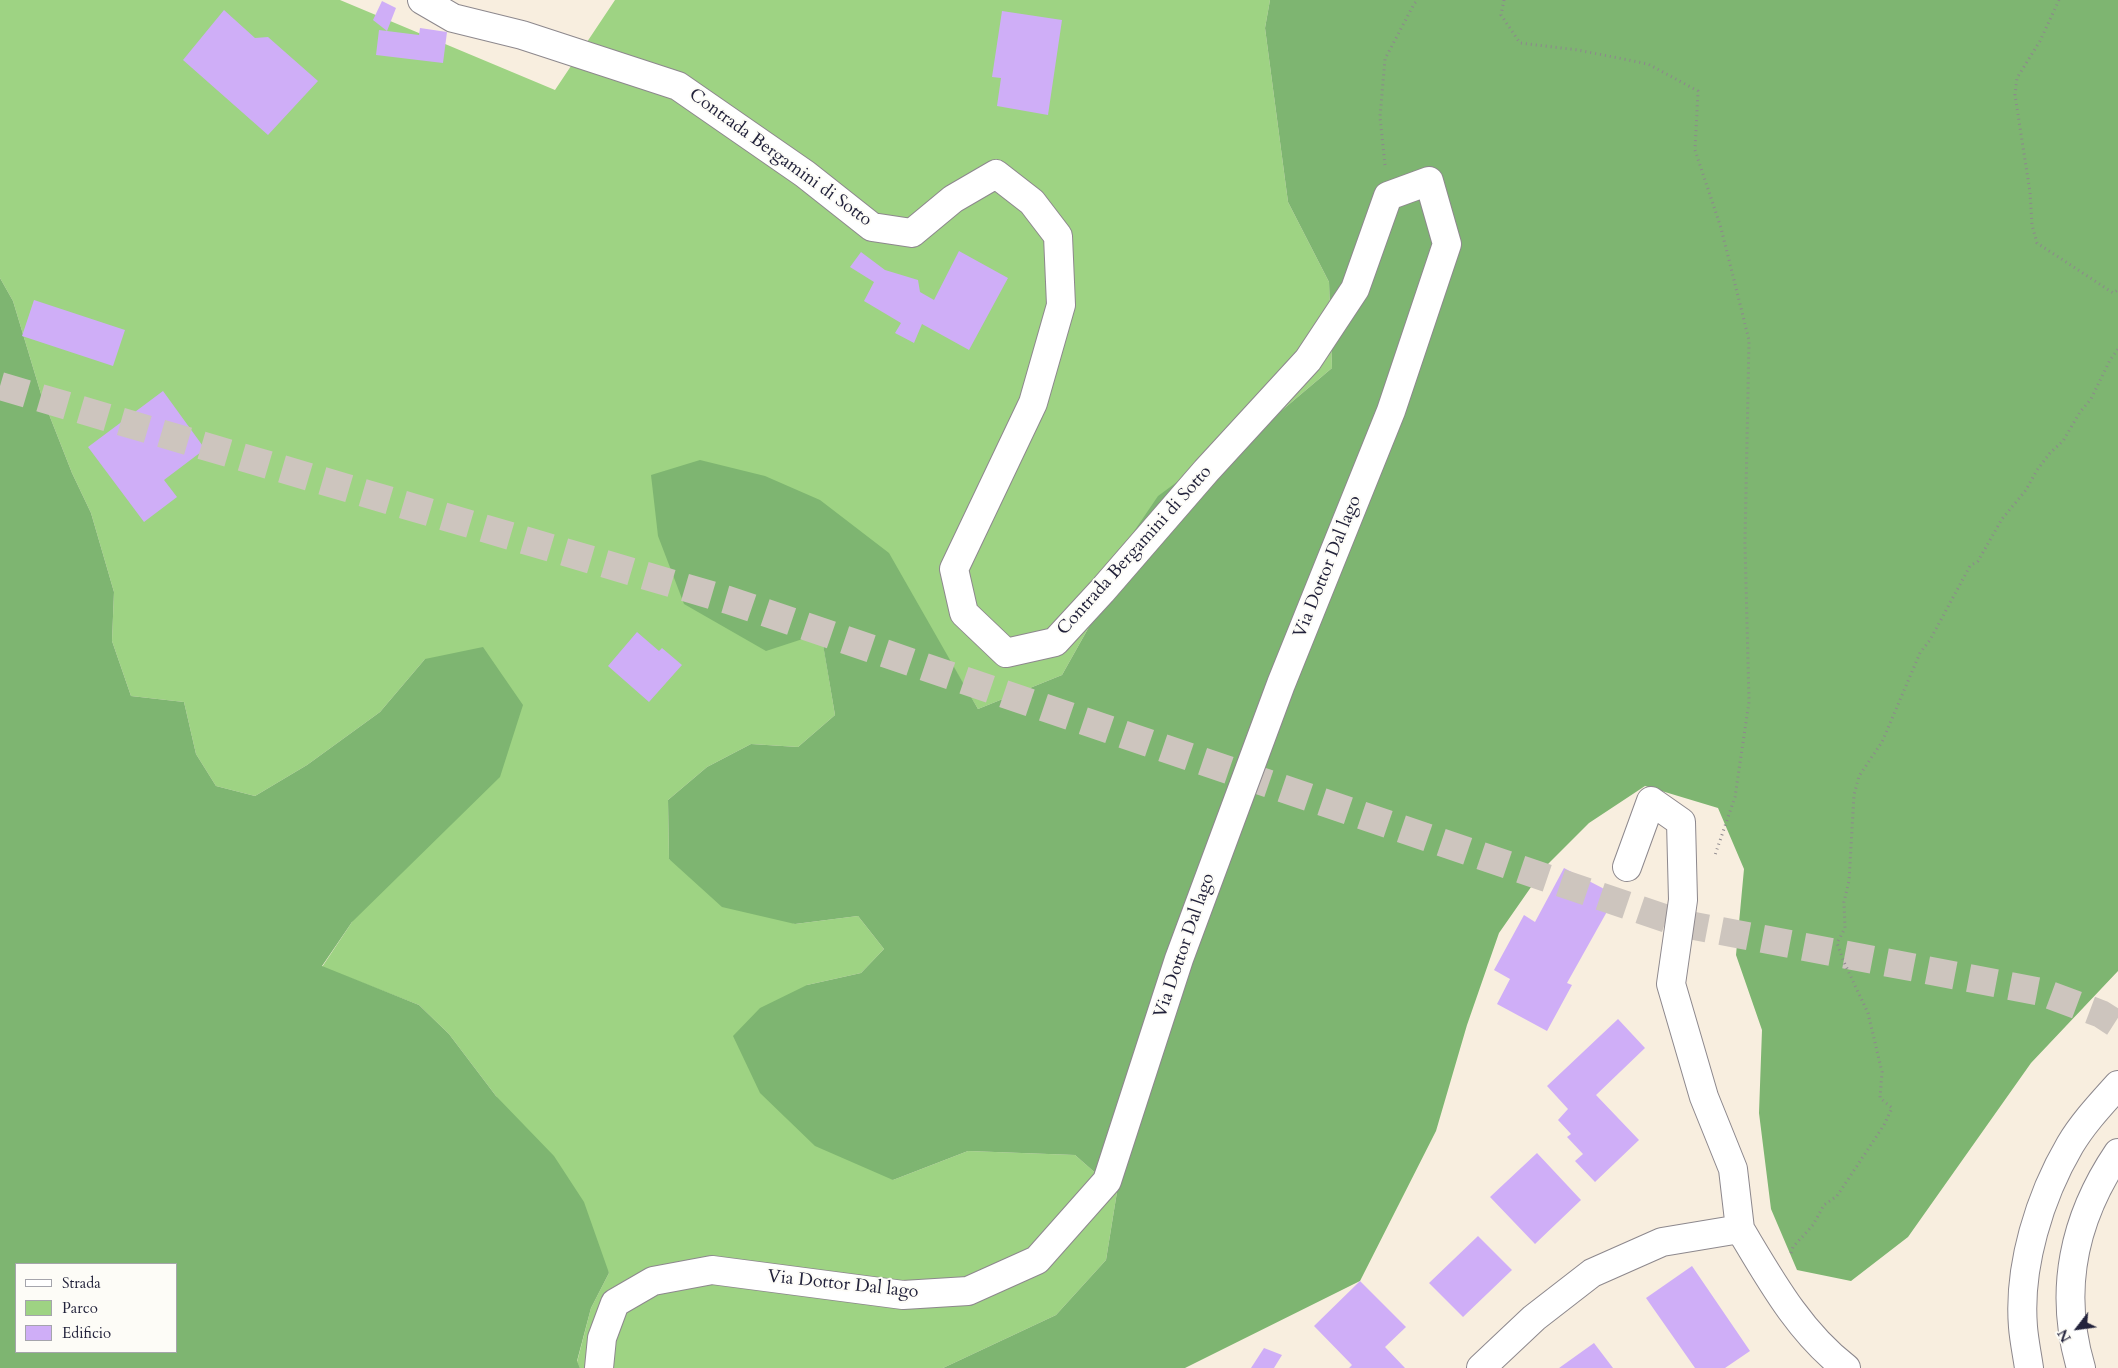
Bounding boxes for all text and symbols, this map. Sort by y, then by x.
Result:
street label: Contrada Bergamini di Sotto [684,84,876,232]
street label: Contrada Bergamini di Sotto [1053,462,1217,640]
street label: Via Dottor Dal lago [1290,493,1366,641]
street label: Via Dottor Dal lago [1150,871,1220,1021]
legend [15,1263,178,1353]
street label: Via Dottor Dal lago [766,1266,920,1304]
text: Strada [62,1273,101,1293]
text: Parco [62,1298,98,1318]
north arrow [2053,1303,2103,1353]
text: Edificio [62,1323,111,1343]
text: N [2053,1326,2076,1346]

